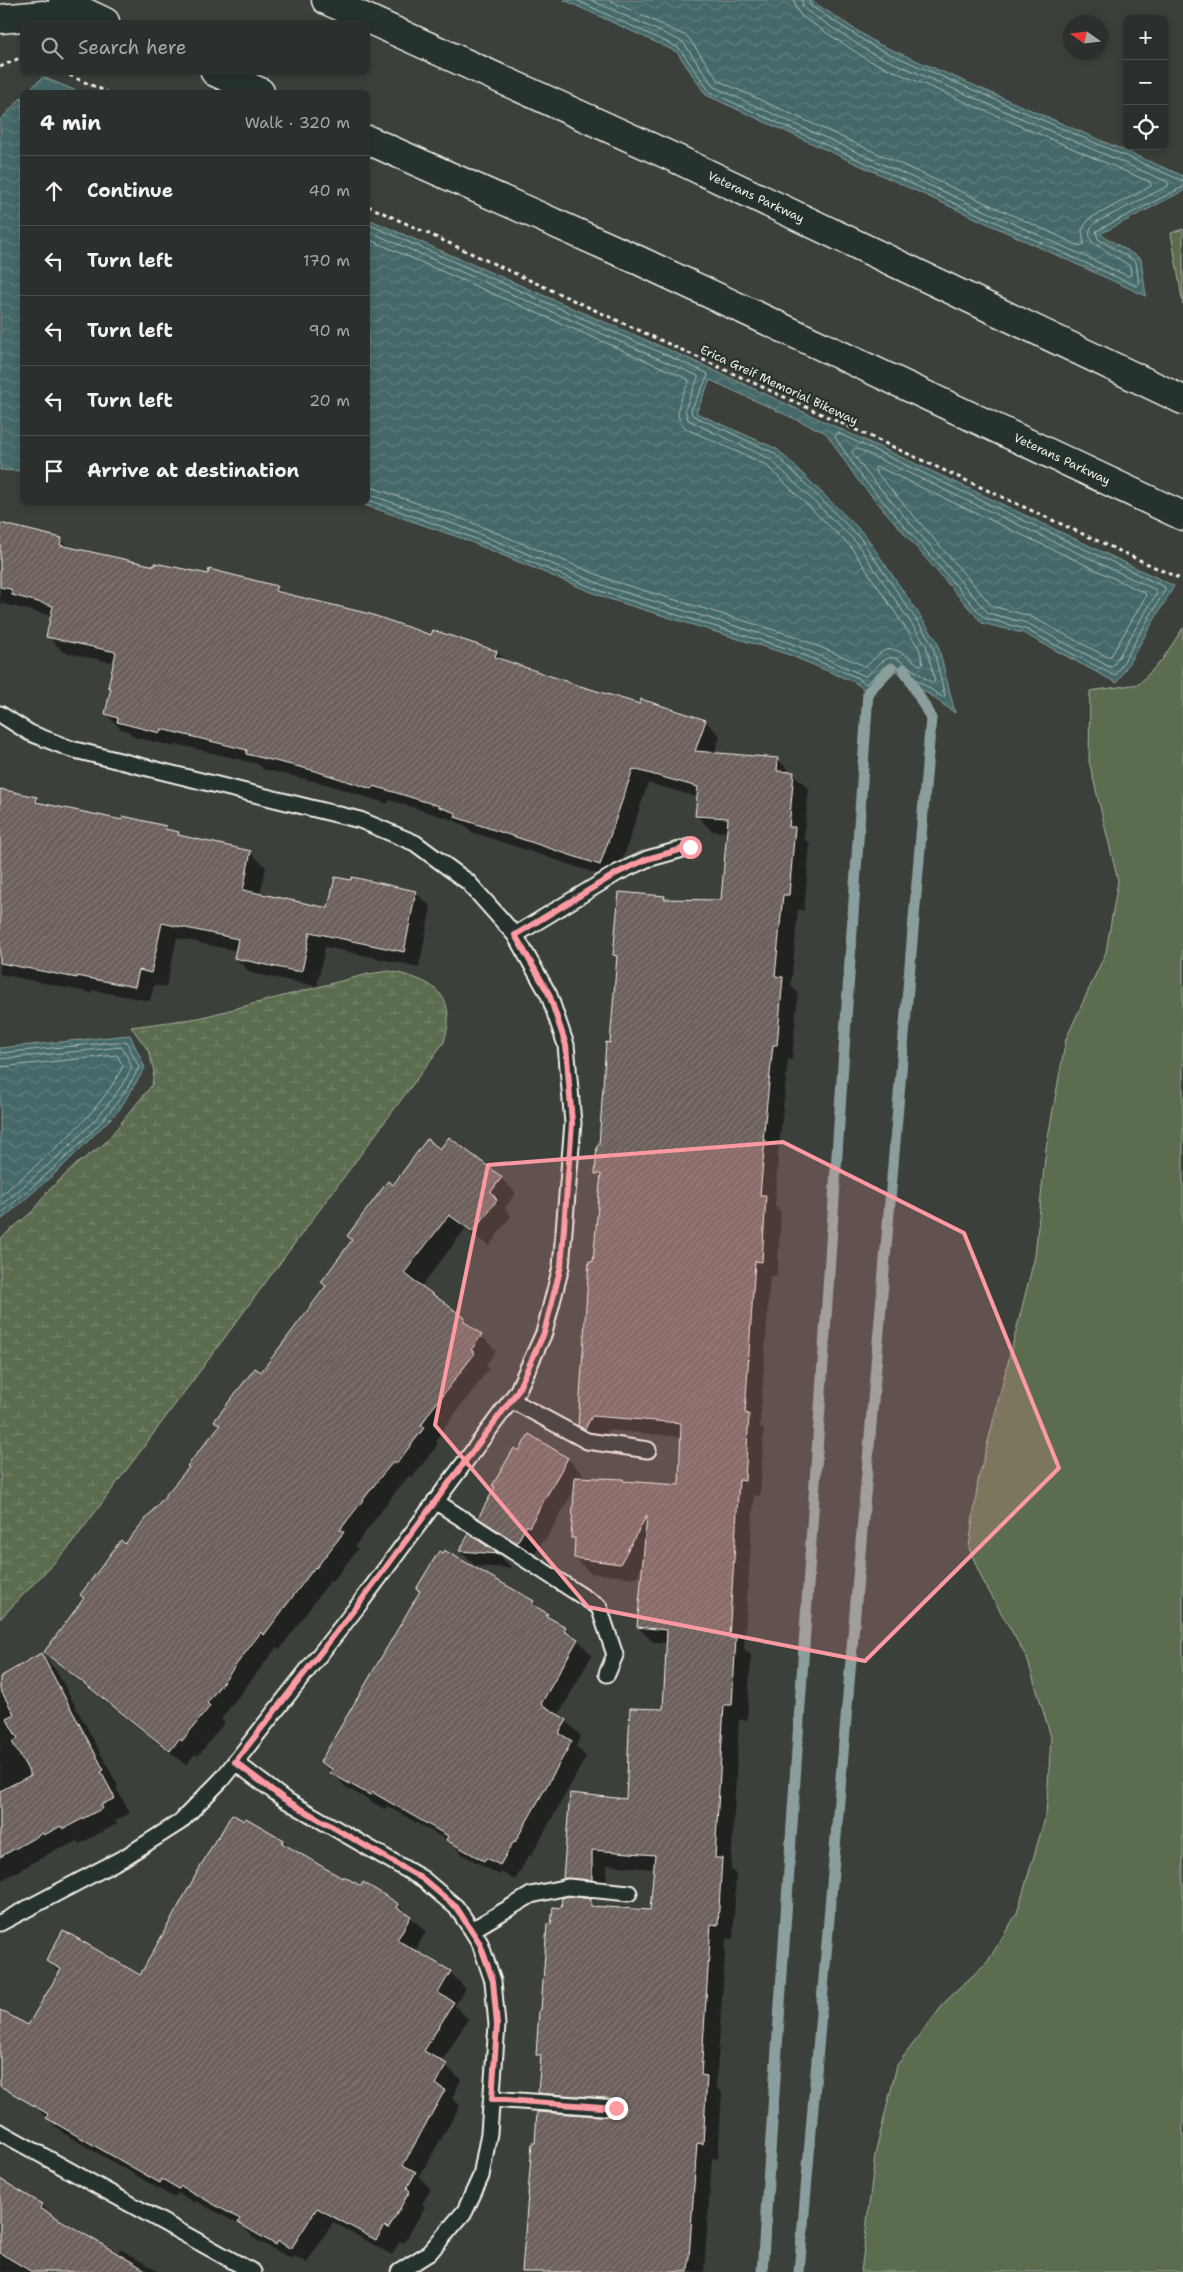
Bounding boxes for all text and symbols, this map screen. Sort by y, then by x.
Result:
north arrow [1063,15,1108,60]
map controls [1123,15,1168,150]
button: + [1123,15,1168,60]
search box [20,20,370,75]
icon: search [38,34,66,62]
text: Search here [78,35,187,60]
button: − [1123,60,1168,105]
button: locate [1123,105,1168,150]
text: 4 min [40,109,101,137]
text: Walk · 320 m [245,112,350,133]
street label: Veterans Parkway [705,168,807,226]
icon: ahead [40,177,68,205]
text: Continue [87,178,173,203]
text: 40 m [308,180,350,201]
icon: left [40,247,68,275]
text: Turn left [87,248,173,273]
text: 170 m [303,250,350,271]
icon: left [40,317,68,345]
text: Turn left [87,318,173,343]
text: 90 m [309,320,350,341]
street label: Erica Greif Memorial Bikeway [698,341,861,429]
icon: left [40,387,68,415]
text: Turn left [87,388,173,413]
text: 20 m [309,390,350,411]
street label: Veterans Parkway [1011,430,1113,488]
icon: arrive [40,457,68,485]
text: Arrive at destination [87,458,299,483]
route start [679,836,702,859]
route end [605,2097,628,2120]

